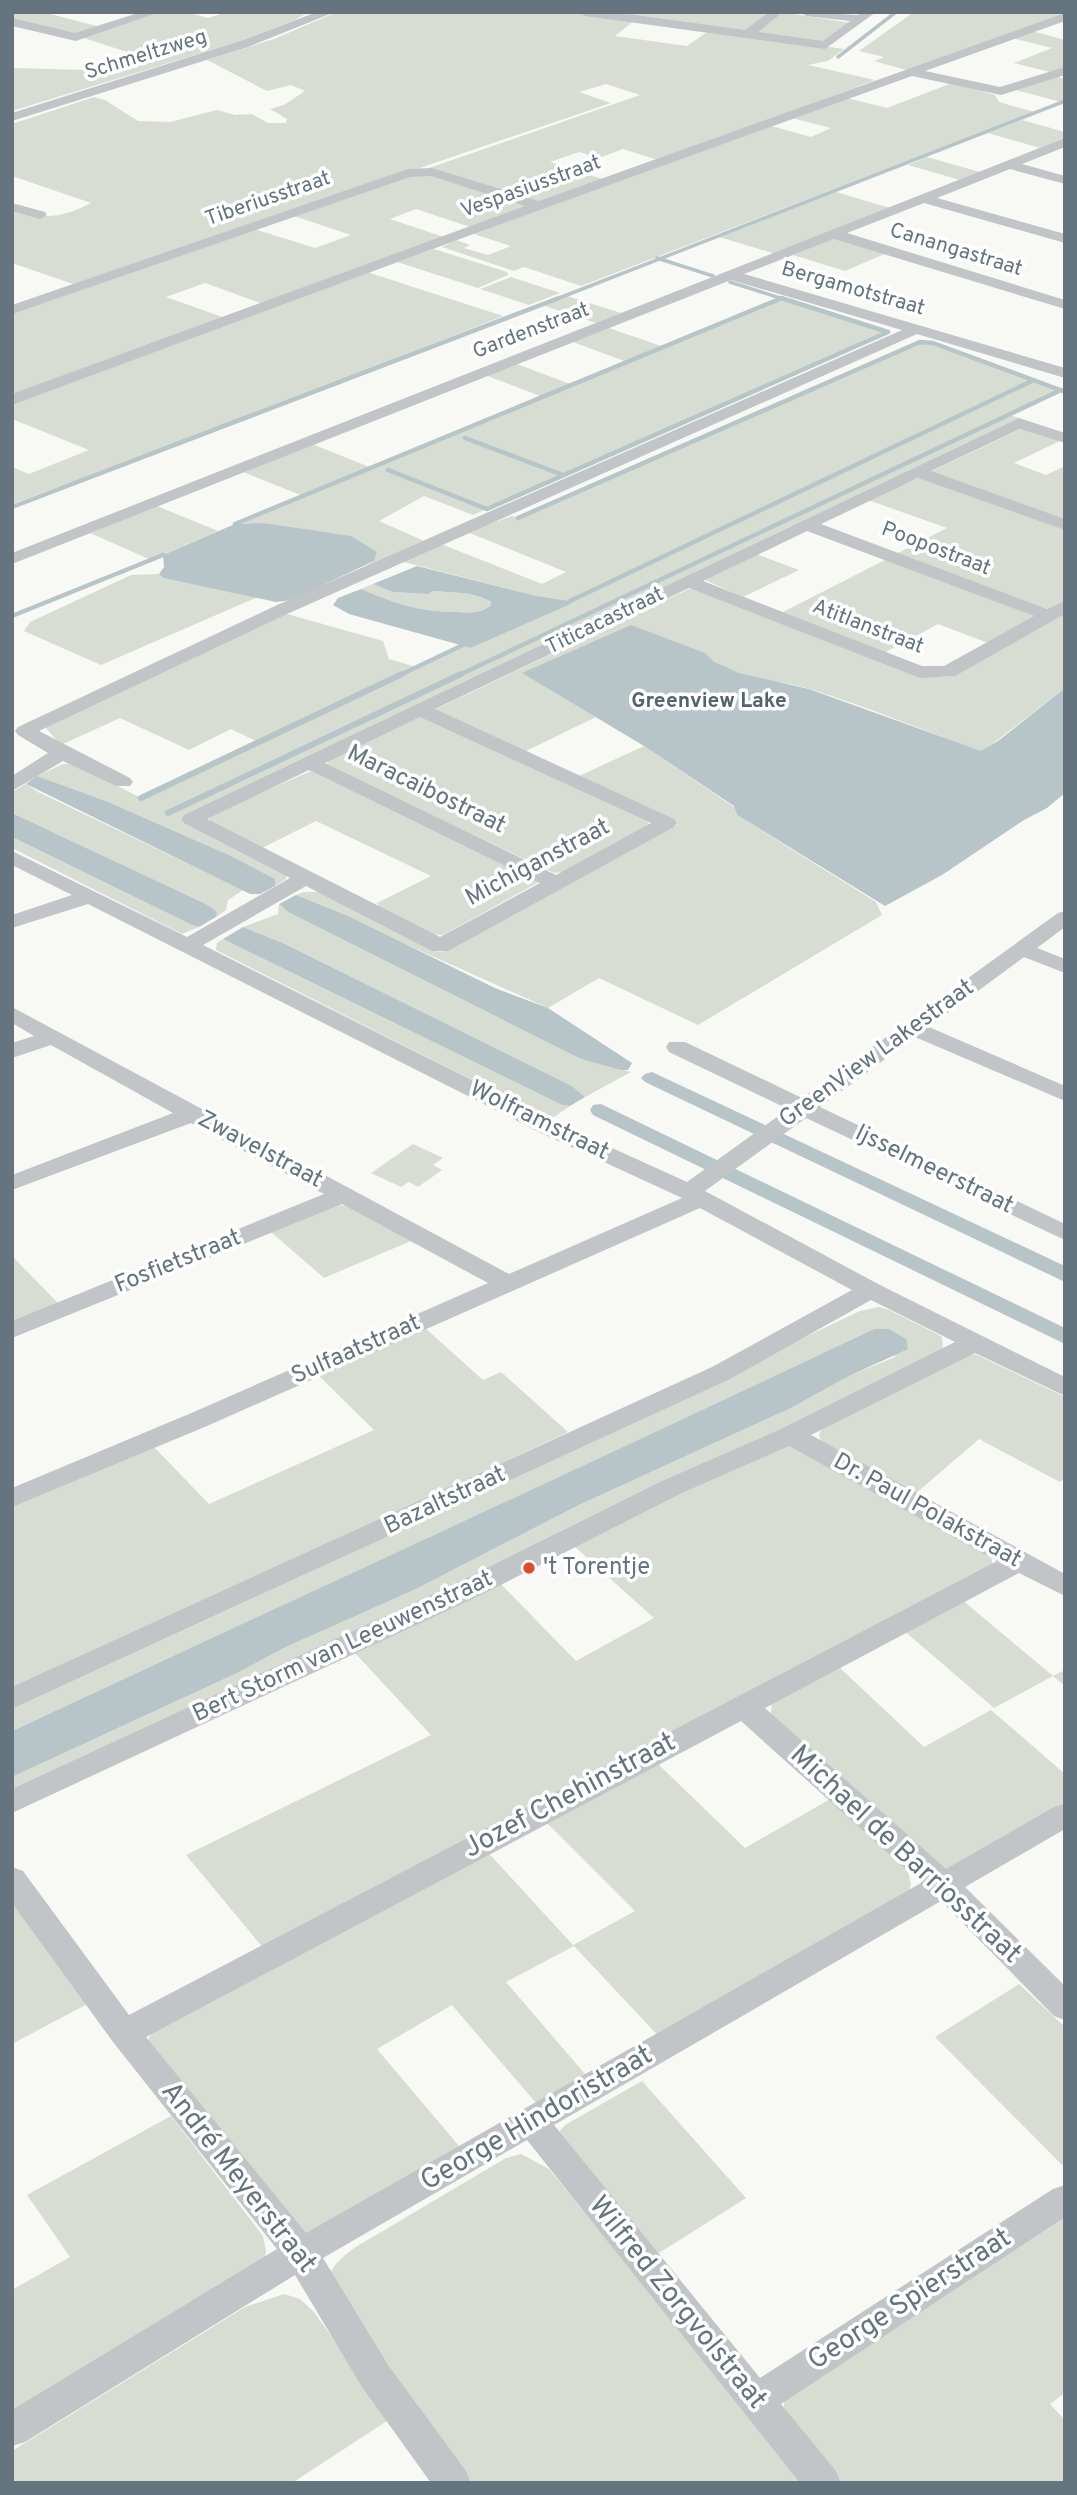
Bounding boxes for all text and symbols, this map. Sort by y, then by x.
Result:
street label: Schmeltzweg [82,24,210,86]
street label: Vespasiusstraat [457,149,605,225]
street label: Tiberiusstraat [202,165,334,233]
street label: Canangastraat [886,217,1026,283]
street label: Bergamotstraat [778,256,928,322]
street label: Gardenstraat [469,296,593,366]
street label: Poopostraat [877,516,995,582]
street label: Titicacastraat [542,581,668,661]
street label: Atitlanstraat [808,593,928,661]
district label: Greenview Lake [631,688,787,715]
street label: Maracaibostraat [342,739,510,841]
street label: Michiganstraat [461,812,615,914]
street label: GreenView Lakestraat [774,973,980,1135]
street label: Wolframstraat [464,1074,614,1168]
street label: Zwavelstraat [192,1105,328,1195]
street label: Ijsselmeerstraat [850,1119,1018,1221]
street label: Fosfietstraat [111,1223,245,1301]
street label: Sulfaatstraat [287,1308,425,1392]
street label: Dr. Paul Polakstraat [828,1447,1026,1575]
street label: Bazaltstraat [380,1460,510,1542]
place label: 't Torentje [543,1553,650,1583]
marker: 't Torentje [521,1560,537,1576]
street label: Bert Storm van Leeuwenstraat [188,1564,498,1730]
street label: Jozef Chehinstraat [458,1725,682,1867]
street label: Michael de Barriosstraat [781,1738,1029,1972]
street label: George Hindoristraat [414,2038,660,2200]
street label: André Meyerstraat [152,2075,324,2281]
street label: Wilfred Zorgvolstraat [580,2189,774,2417]
street label: George Spierstraat [801,2221,1019,2379]

